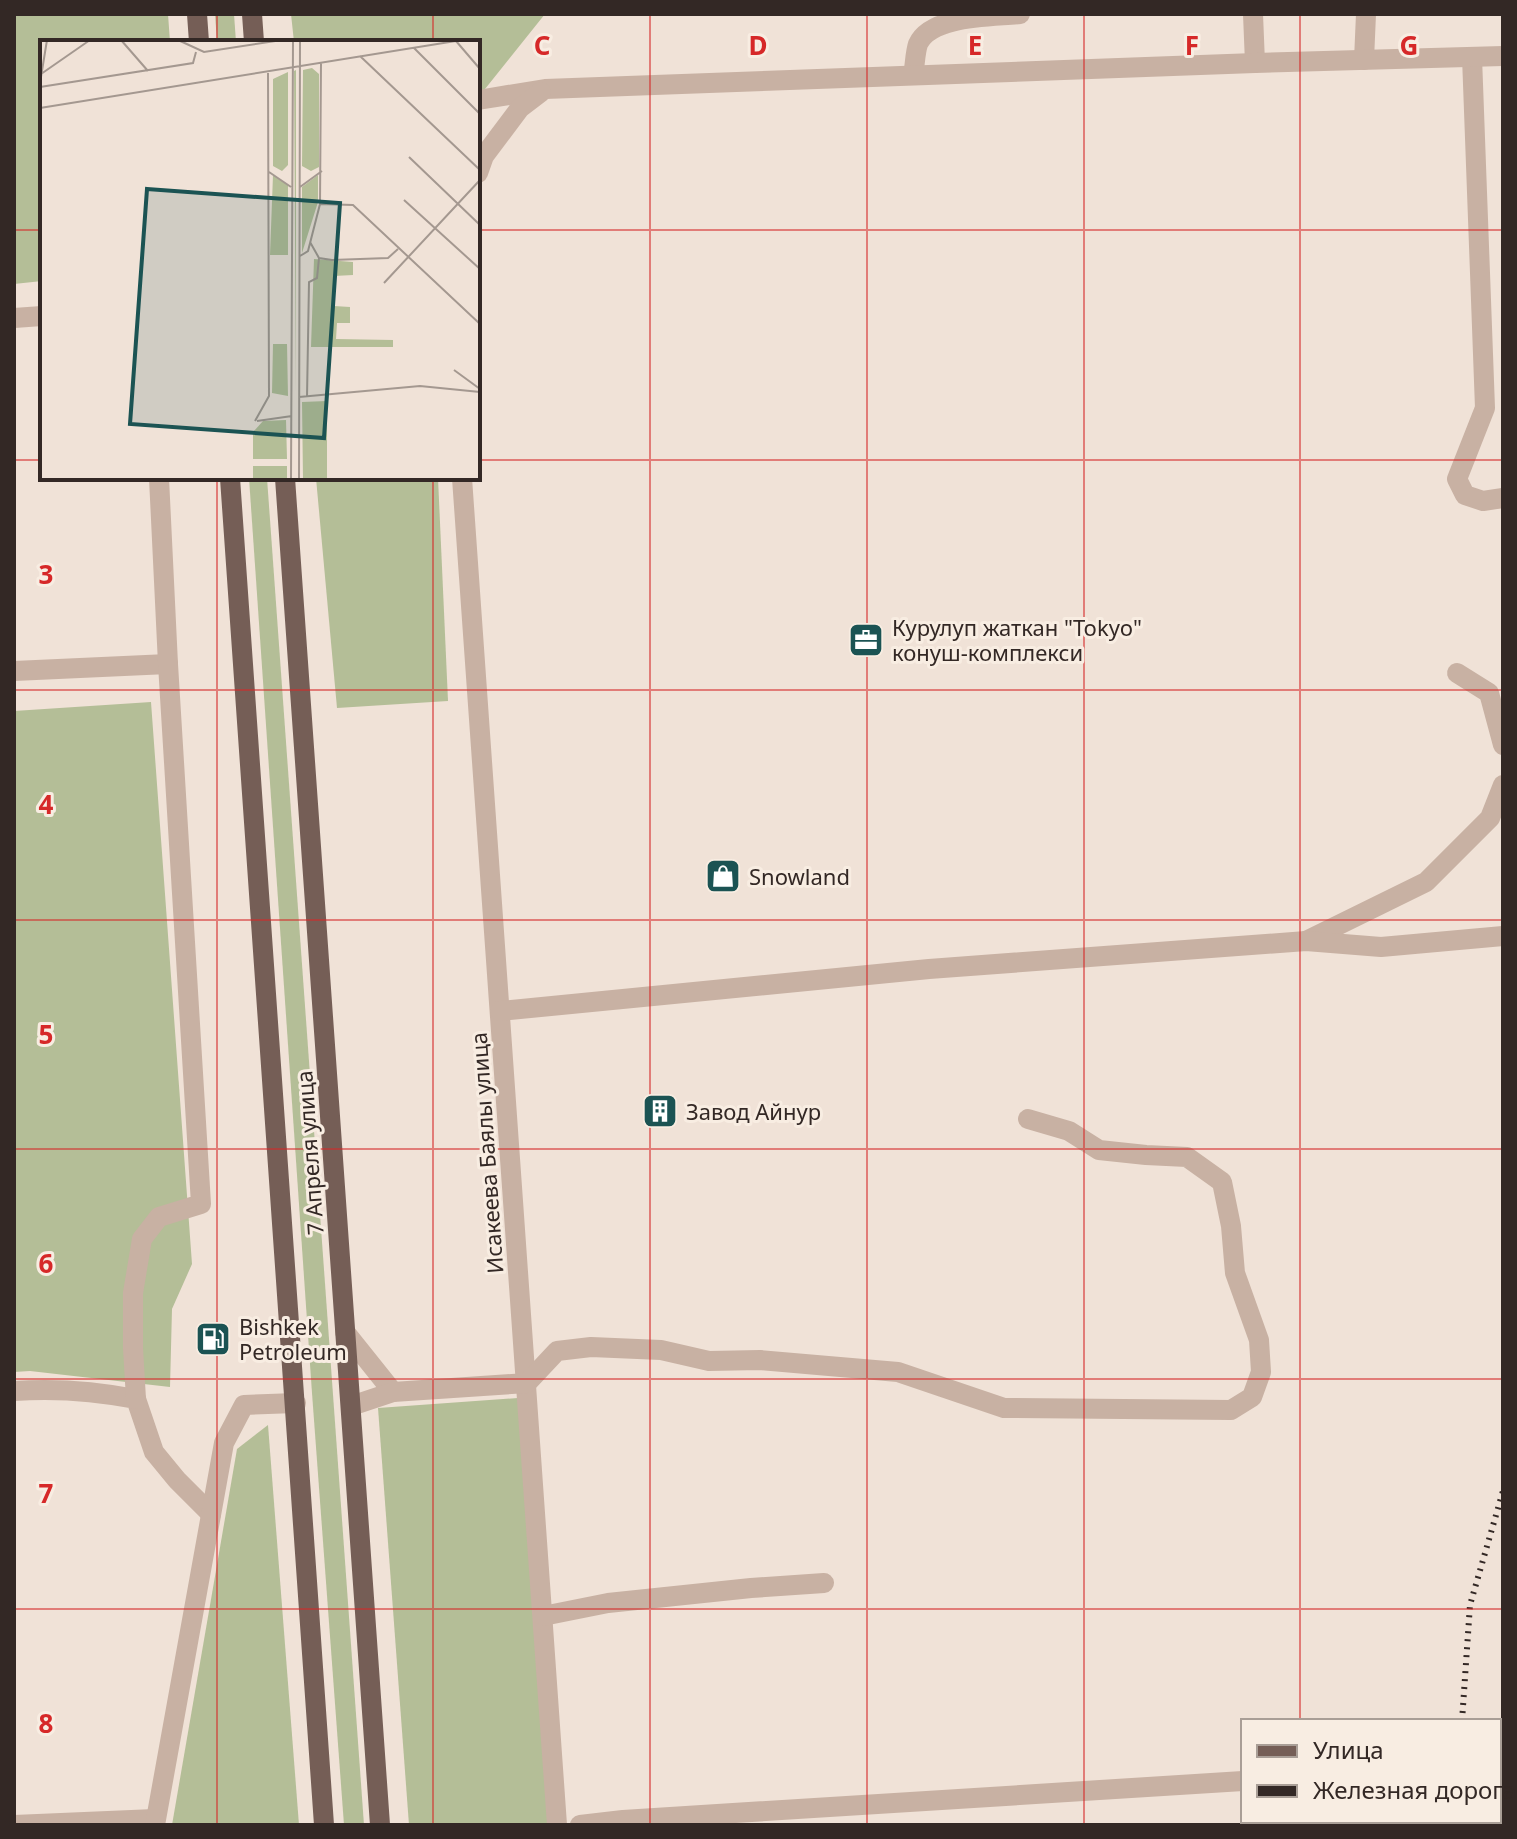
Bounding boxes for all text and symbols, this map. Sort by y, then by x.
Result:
text: C [534,27,550,63]
text: D [748,27,768,63]
text: E [968,27,982,63]
text: F [1185,27,1199,63]
text: G [1400,27,1418,63]
inset map [40,40,480,480]
text: 3 [39,556,53,592]
place label: Курулуп жаткан "Tokyo" конуш-комплекси [892,612,1142,667]
office icon: Курулуп жаткан "Tokyo" конуш-комплекси [847,621,885,659]
text: 4 [39,786,54,822]
shop icon: Snowland [704,857,742,895]
place label: Snowland [749,861,850,891]
text: 5 [39,1016,53,1052]
street label: Исакеева Баялы улица [463,1031,509,1275]
street label: 7 Апреля улица [288,1070,330,1236]
building icon: Завод Айнур [641,1092,679,1130]
place label: Завод Айнур [686,1096,821,1126]
text: 6 [39,1245,54,1281]
place label: Bishkek Petroleum [239,1311,347,1366]
fuel station icon: Bishkek Petroleum [194,1320,232,1358]
text: 7 [39,1475,54,1511]
text: 8 [39,1705,53,1741]
legend [1241,1719,1501,1823]
text: Улица [1313,1733,1384,1766]
text: Железная дорога [1313,1773,1516,1806]

